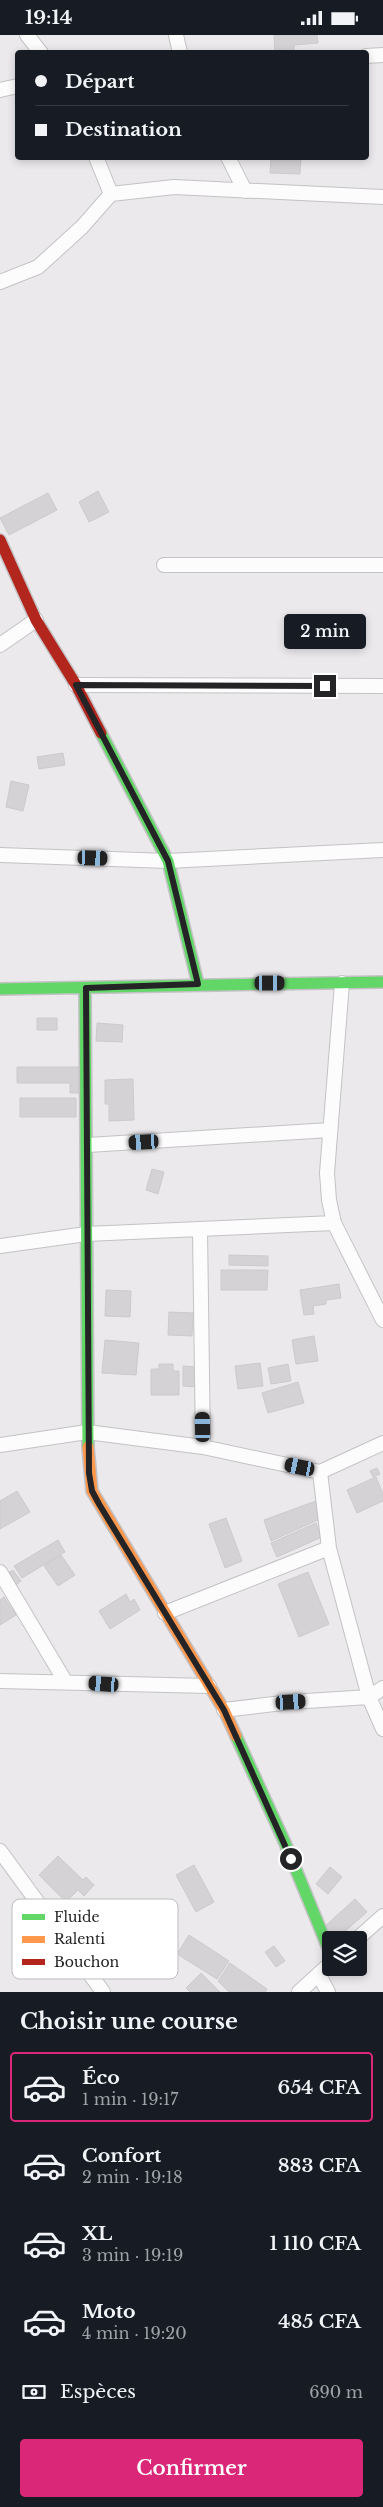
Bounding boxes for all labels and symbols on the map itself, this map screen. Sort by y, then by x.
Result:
callout: 2 min [284,613,366,649]
route end [314,675,336,697]
car [77,850,108,866]
car [255,976,285,991]
car [128,1134,159,1150]
car [195,1412,210,1442]
car [283,1457,316,1477]
car [88,1675,119,1693]
car [275,1694,306,1710]
route start [280,1848,302,1870]
legend [12,1899,178,1979]
text: Fluide [54,1908,100,1926]
text: Ralenti [54,1930,105,1948]
text: Bouchon [54,1953,120,1971]

